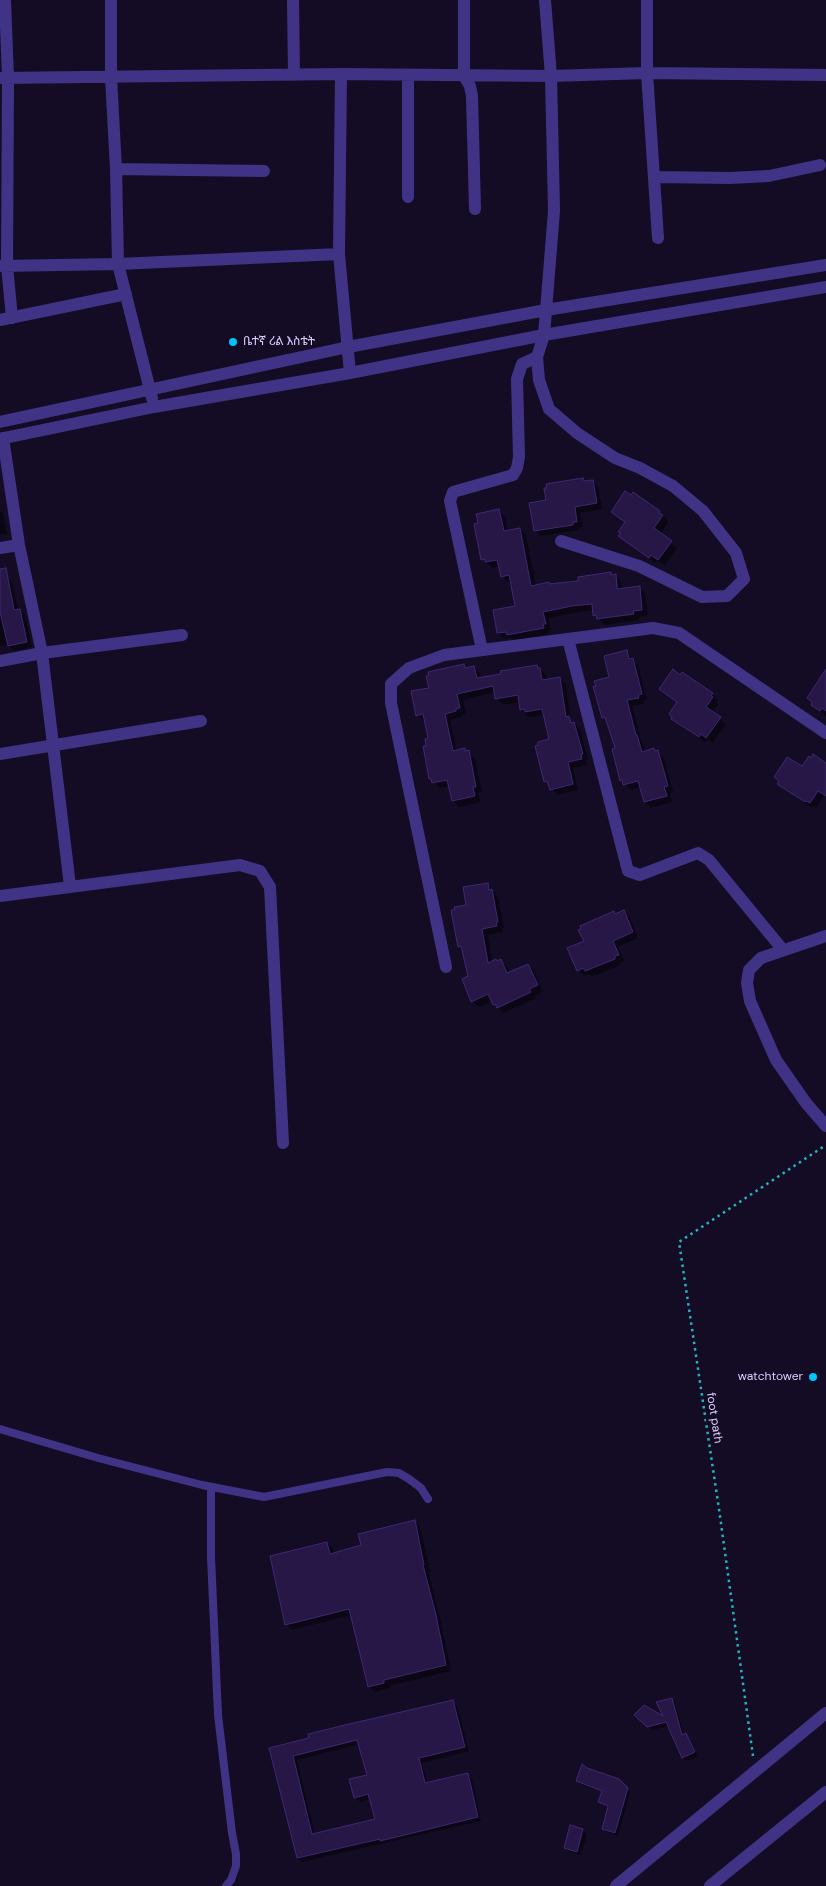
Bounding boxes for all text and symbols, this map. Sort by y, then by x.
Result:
place label: ቤተኛ ሪል እስቴት [243,335,315,349]
marker: ቤተኛ ሪል እስቴት [227,336,239,348]
place label: watchtower [738,1370,803,1384]
marker: watchtower [807,1371,819,1383]
street label: foot path [703,1392,725,1444]

